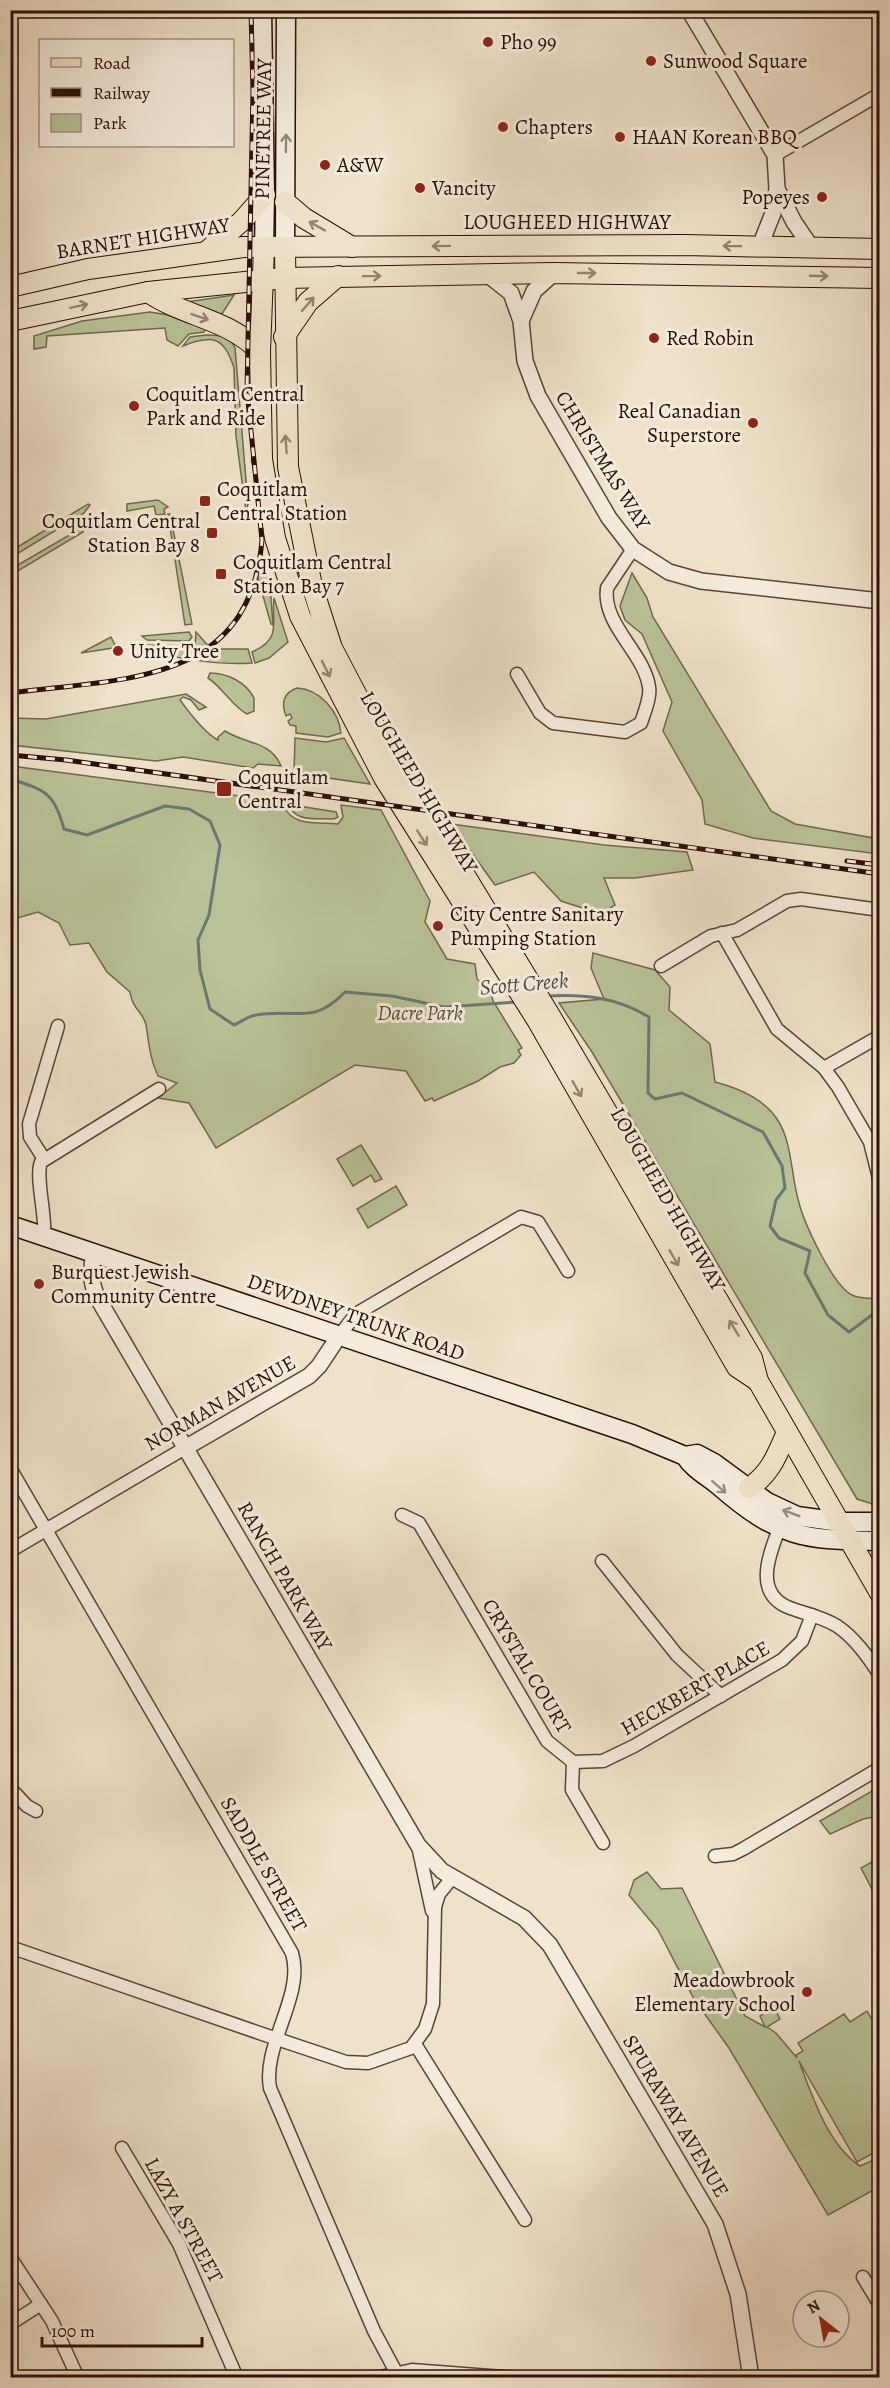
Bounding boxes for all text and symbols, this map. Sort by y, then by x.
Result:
place label: Pho 99 [500,28,557,56]
marker: Pho 99 [481,35,495,49]
legend [39,39,234,147]
place label: Sunwood Square [663,47,807,75]
text: Road [93,51,131,75]
marker: Sunwood Square [644,54,658,68]
street label: PINETREE WAY [248,57,278,200]
text: Railway [93,81,151,105]
text: Park [93,111,127,135]
place label: Chapters [515,113,593,141]
marker: Chapters [496,120,510,134]
place label: HAAN Korean BBQ [632,123,799,151]
marker: HAAN Korean BBQ [613,130,627,144]
one-way arrow [280,134,292,154]
place label: A&W [336,151,384,179]
marker: A&W [318,158,332,172]
place label: Vancity [431,174,496,202]
marker: Vancity [413,181,427,195]
place label: Popeyes [742,183,810,211]
marker: Popeyes [815,190,829,204]
street label: LOUGHEED HIGHWAY [463,208,672,236]
street label: BARNET HIGHWAY [54,210,233,266]
one-way arrow [309,220,327,231]
one-way arrow [722,240,742,251]
one-way arrow [431,241,451,252]
one-way arrow [577,268,597,279]
one-way arrow [362,270,382,282]
one-way arrow [808,271,828,282]
one-way arrow [302,296,315,312]
one-way arrow [69,300,89,311]
one-way arrow [190,313,209,324]
place label: Red Robin [666,324,754,352]
marker: Red Robin [647,331,661,345]
place label: Coquitlam Central Park and Ride [146,380,304,432]
street label: CHRISTMAS WAY [549,385,657,535]
place label: Real Canadian Superstore [618,397,741,449]
marker: Coquitlam Central Park and Ride [127,399,141,413]
marker: Real Canadian Superstore [746,416,760,430]
one-way arrow [280,435,291,455]
place label: Coquitlam Central Station [217,475,347,527]
marker: Coquitlam Central Station [198,494,212,508]
place label: Coquitlam Central Station Bay 8 [42,507,200,559]
marker: Coquitlam Central Station Bay 8 [205,526,219,540]
place label: Coquitlam Central Station Bay 7 [233,548,391,600]
marker: Coquitlam Central Station Bay 7 [214,567,228,581]
place label: Unity Tree [130,637,219,665]
marker: Unity Tree [111,644,125,658]
one-way arrow [320,660,332,677]
street label: LOUGHEED HIGHWAY [354,686,485,879]
place label: Coquitlam Central [238,763,329,815]
marker: Coquitlam Central [215,780,233,798]
one-way arrow [416,830,429,847]
place label: City Centre Sanitary Pumping Station [450,900,624,952]
marker: City Centre Sanitary Pumping Station [431,919,445,933]
water label: Scott Creek [478,965,570,1003]
park label: Dacre Park [377,999,463,1027]
one-way arrow [571,1080,583,1097]
street label: LOUGHEED HIGHWAY [604,1102,732,1297]
one-way arrow [669,1249,681,1266]
place label: Burquest Jewish Community Centre [51,1258,216,1310]
street label: DEWDNEY TRUNK ROAD [243,1267,469,1367]
marker: Burquest Jewish Community Centre [32,1277,46,1291]
one-way arrow [728,1320,740,1337]
street label: NORMAN AVENUE [139,1348,301,1458]
one-way arrow [712,1480,727,1494]
street label: RANCH PARK WAY [231,1496,340,1656]
one-way arrow [782,1507,801,1518]
street label: CRYSTAL COURT [476,1593,579,1739]
street label: HECKBERT PLACE [615,1634,775,1742]
street label: SADDLE STREET [214,1791,314,1937]
place label: Meadowbrook Elementary School [634,1966,796,2018]
marker: Meadowbrook Elementary School [800,1985,814,1999]
street label: SPURAWAY AVENUE [616,2029,736,2203]
street label: LAZY A STREET [138,2152,230,2288]
north arrow [791,2289,851,2349]
text: N [803,2294,825,2319]
scale bar [42,2310,202,2348]
text: 100 m [51,2319,95,2343]

